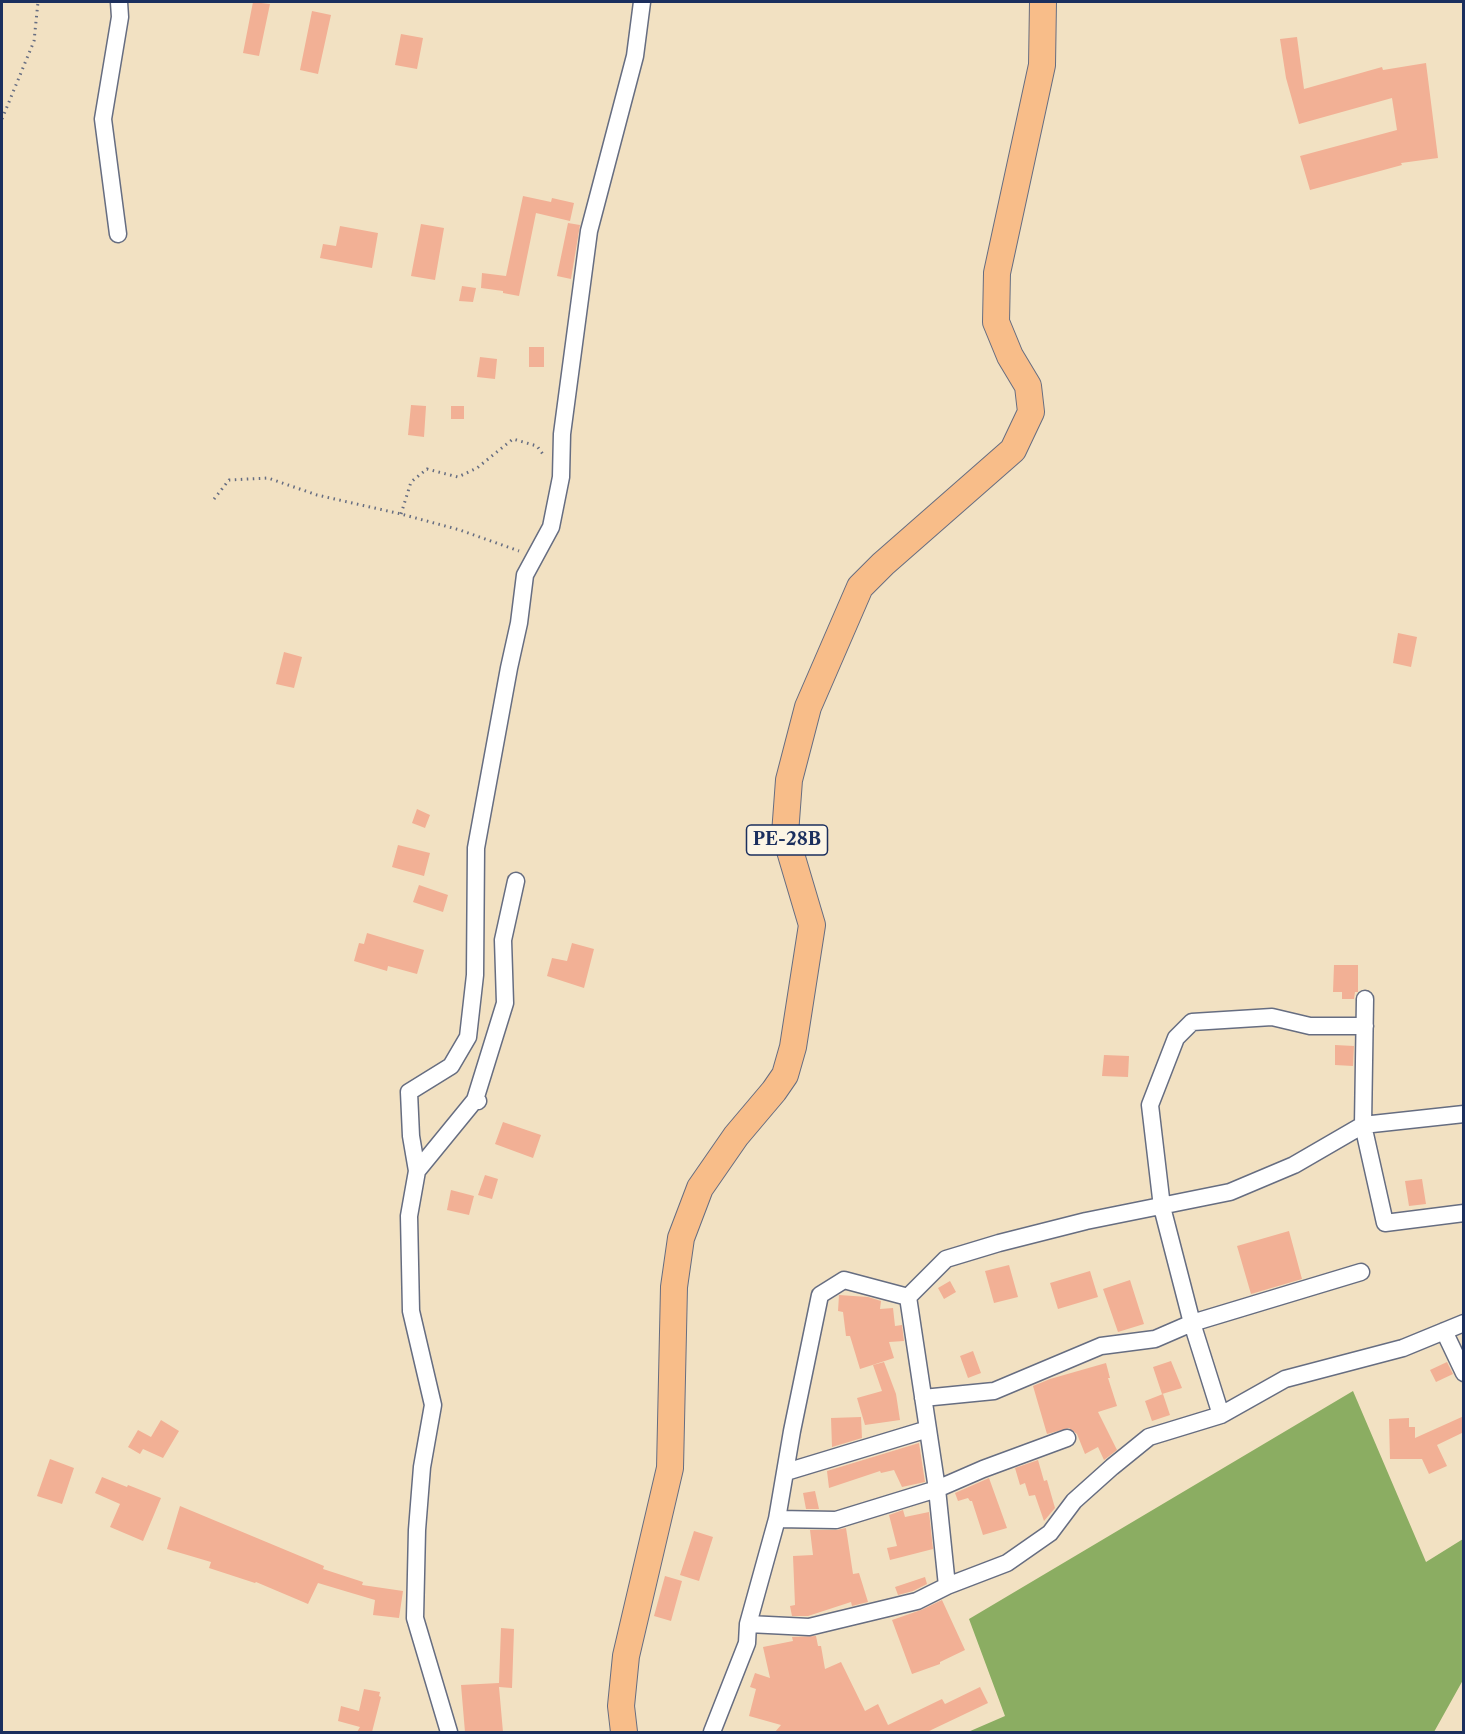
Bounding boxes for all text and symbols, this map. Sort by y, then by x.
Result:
road number: PE-28B [746,825,828,855]

